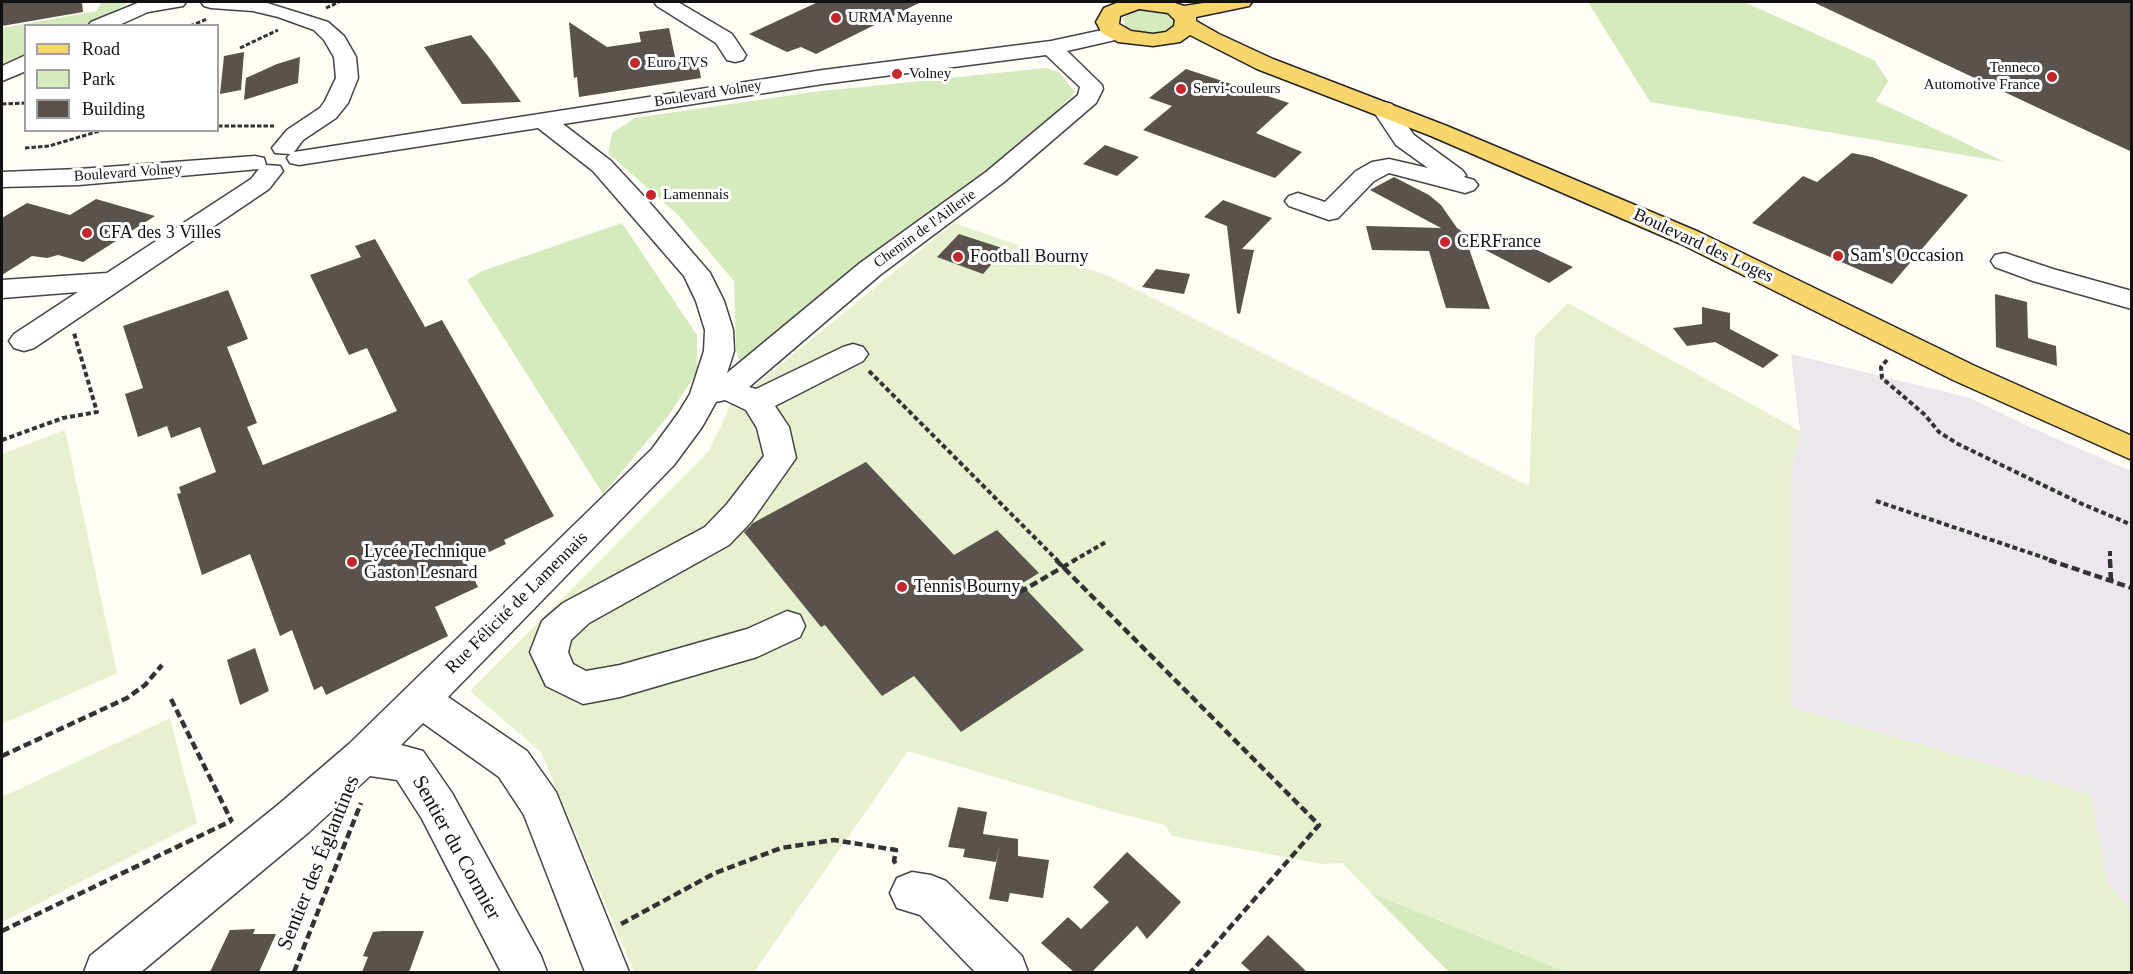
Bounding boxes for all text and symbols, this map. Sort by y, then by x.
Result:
place label: URMA Mayenne [848,9,953,27]
marker: URMA Mayenne [829,11,843,25]
legend [24,24,219,132]
text: Road [82,39,120,59]
place label: Euro TVS [647,54,708,72]
marker: Euro TVS [628,56,642,70]
place label: Tenneco Automotive France [1924,59,2040,94]
place label: Volney [909,65,951,83]
marker: Volney [890,67,904,81]
text: Park [82,69,115,89]
marker: Tenneco Automotive France [2045,70,2059,84]
street label: Boulevard Volney [653,77,763,111]
place label: Servi-couleurs [1193,80,1280,98]
marker: Servi-couleurs [1174,82,1188,96]
text: Building [82,99,145,119]
street label: Boulevard Volney [73,160,183,186]
place label: Lamennais [663,186,729,204]
street label: Chemin de l'Aillerie [870,186,980,272]
marker: Lamennais [644,188,658,202]
street label: Boulevard des Loges [1630,204,1776,288]
place label: CFA des 3 Villes [99,222,221,244]
marker: CFA des 3 Villes [80,226,94,240]
place label: CERFrance [1457,231,1541,253]
marker: CERFrance [1438,235,1452,249]
place label: Sam's Occasion [1850,245,1964,267]
place label: Football Bourny [970,246,1089,268]
marker: Sam's Occasion [1831,249,1845,263]
marker: Football Bourny [951,250,965,264]
street label: Rue Félicité de Lamennais [441,527,593,679]
place label: Lycée Technique Gaston Lesnard [364,541,486,584]
marker: Lycée Technique Gaston Lesnard [345,555,359,569]
place label: Tennis Bourny [914,576,1020,598]
marker: Tennis Bourny [895,580,909,594]
street label: Sentier du Cormier [406,771,506,925]
street label: Sentier des Églantines [272,772,366,954]

